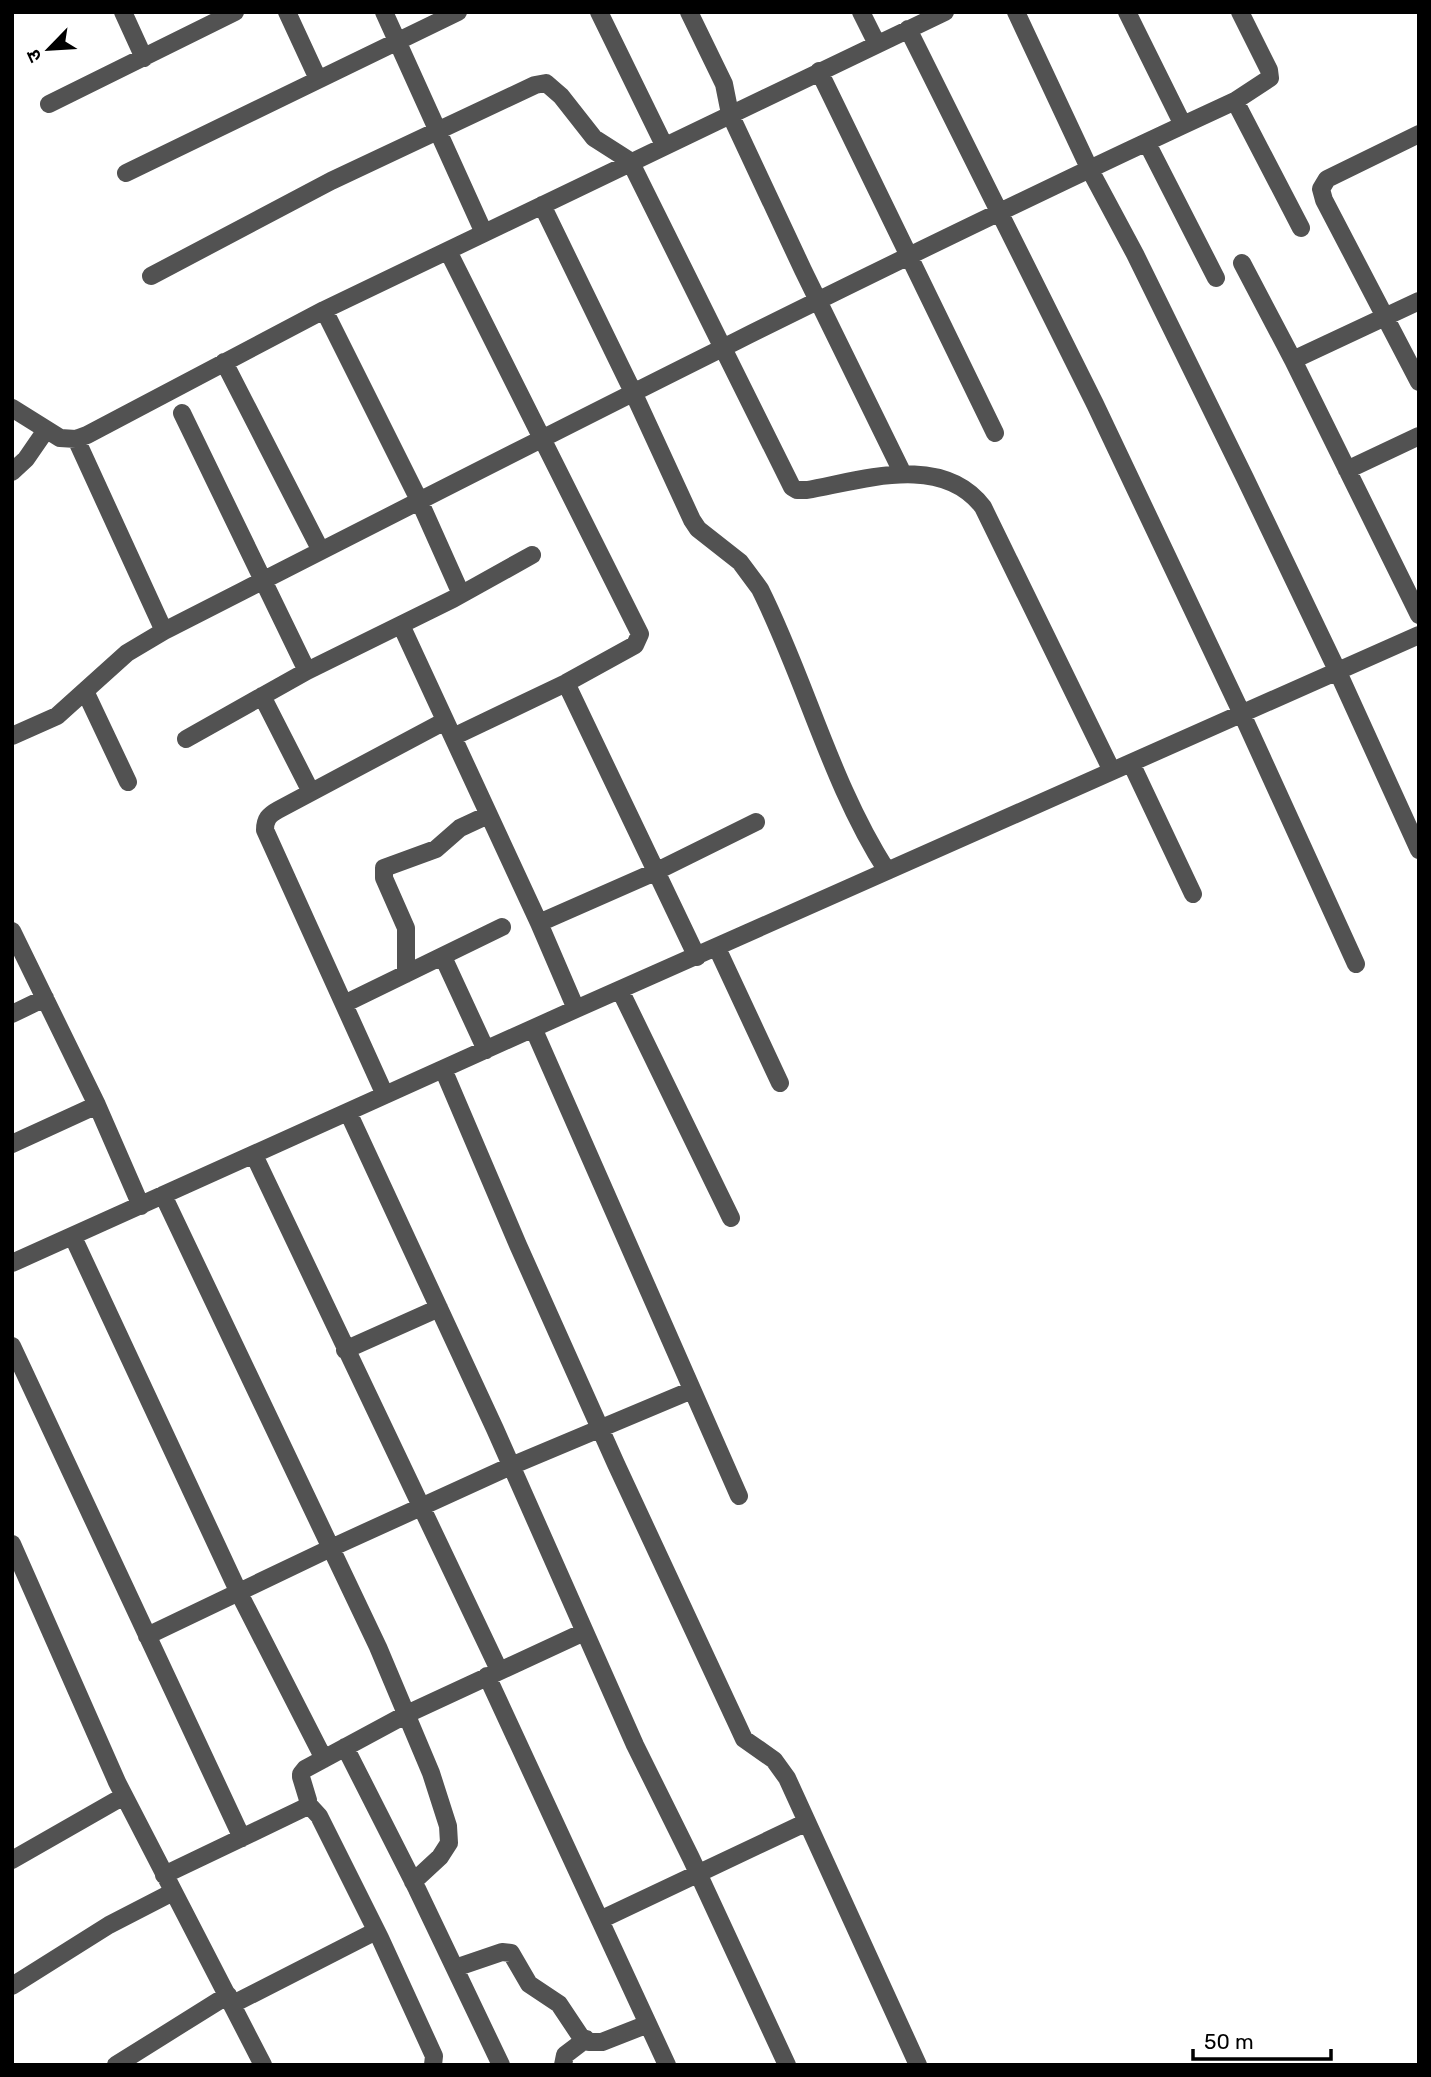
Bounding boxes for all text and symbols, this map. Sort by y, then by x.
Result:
north arrow [14,14,84,84]
text: उ [21,45,47,66]
scale bar [1193,2018,1331,2062]
text: 50 m [1204,2029,1254,2054]

